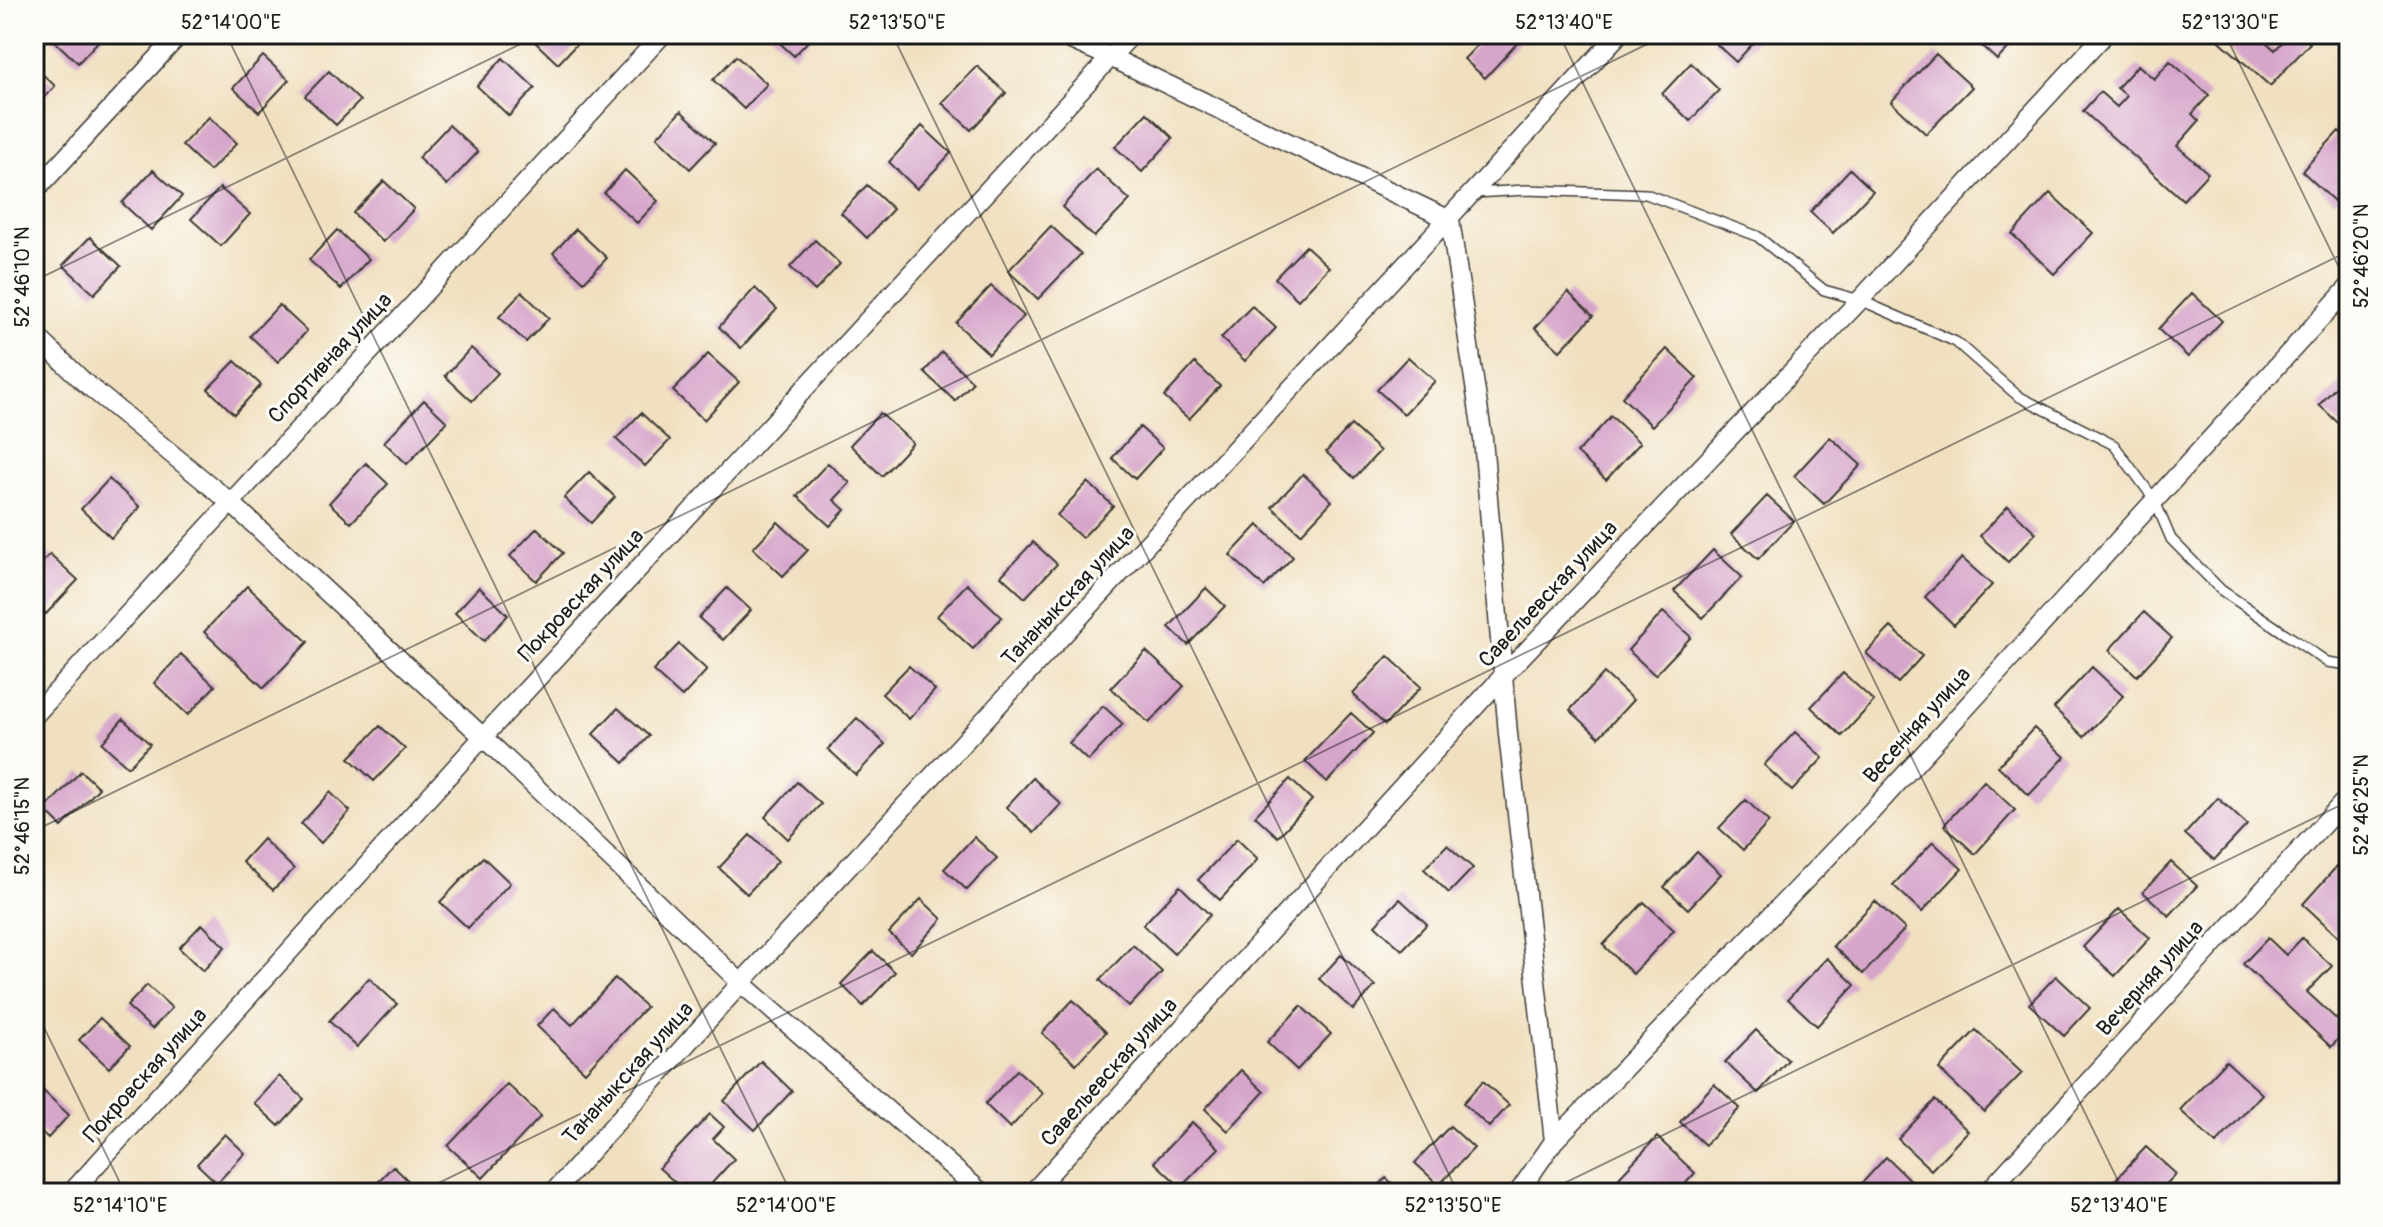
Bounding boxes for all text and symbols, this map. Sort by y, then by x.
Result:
text: 52°14'00"E [181,10,281,35]
text: 52°13'50"E [849,10,945,35]
text: 52°13'40"E [1515,10,1613,35]
text: 52°13'30"E [2181,10,2279,35]
text: 52°46'20"N [2349,204,2374,308]
text: 52°46'10"N [10,226,35,328]
street label: Спортивная улица [262,286,398,430]
street label: Савельевская улица [1472,514,1624,674]
street label: Тананыкская улица [995,520,1141,672]
street label: Покровская улица [512,523,650,667]
street label: Весенняя улица [1857,661,1977,789]
text: 52°46'25"N [2349,754,2374,856]
text: 52°46'15"N [10,777,35,875]
street label: Вечерняя улица [2090,914,2210,1042]
street label: Савельевская улица [1035,991,1183,1153]
street label: Тананыкская улица [556,996,700,1150]
street label: Покровская улица [77,1002,213,1148]
text: 52°14'10"E [73,1193,167,1218]
text: 52°14'00"E [736,1193,836,1218]
text: 52°13'50"E [1405,1193,1501,1218]
text: 52°13'40"E [2070,1193,2168,1218]

